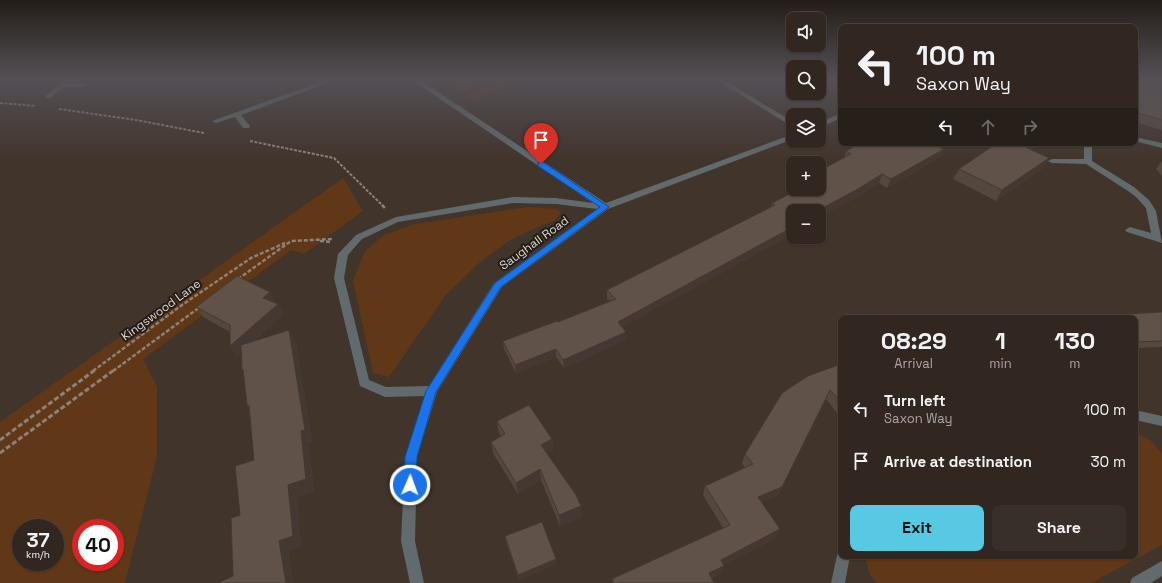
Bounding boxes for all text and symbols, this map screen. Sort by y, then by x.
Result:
map controls [786,12,826,244]
button: sound [786,12,826,52]
text: 100 m [916,37,996,73]
icon: left [850,40,902,92]
button: search [786,60,826,100]
text: Saxon Way [916,72,1011,95]
button: layers [786,108,826,148]
icon: left [935,116,957,138]
icon: ahead [977,116,999,138]
icon: right [1019,116,1041,138]
pin [524,123,558,164]
icon: arrive [530,129,552,151]
button: + [786,156,826,196]
button: − [786,204,826,244]
street label: Saughall Road [496,212,572,274]
street label: Kingswood Lane [118,276,204,344]
text: 08:29 [881,325,947,356]
text: 1 [995,325,1006,356]
text: 130 [1054,325,1095,356]
text: Arrival [894,355,933,372]
text: min [989,355,1012,372]
text: m [1069,355,1080,372]
text: Turn left [884,391,946,410]
icon: left [850,398,872,420]
text: 100 m [1084,400,1126,419]
text: Saxon Way [884,410,953,427]
icon: arrive [850,450,872,472]
text: Arrive at destination [884,452,1032,471]
text: 30 m [1091,452,1126,471]
position arrow [389,464,431,506]
button: Exit [850,505,984,551]
button: Share [992,505,1126,551]
speed limit sign: 40 [72,519,124,571]
text: 37 [26,527,50,553]
text: km/h [26,548,50,561]

